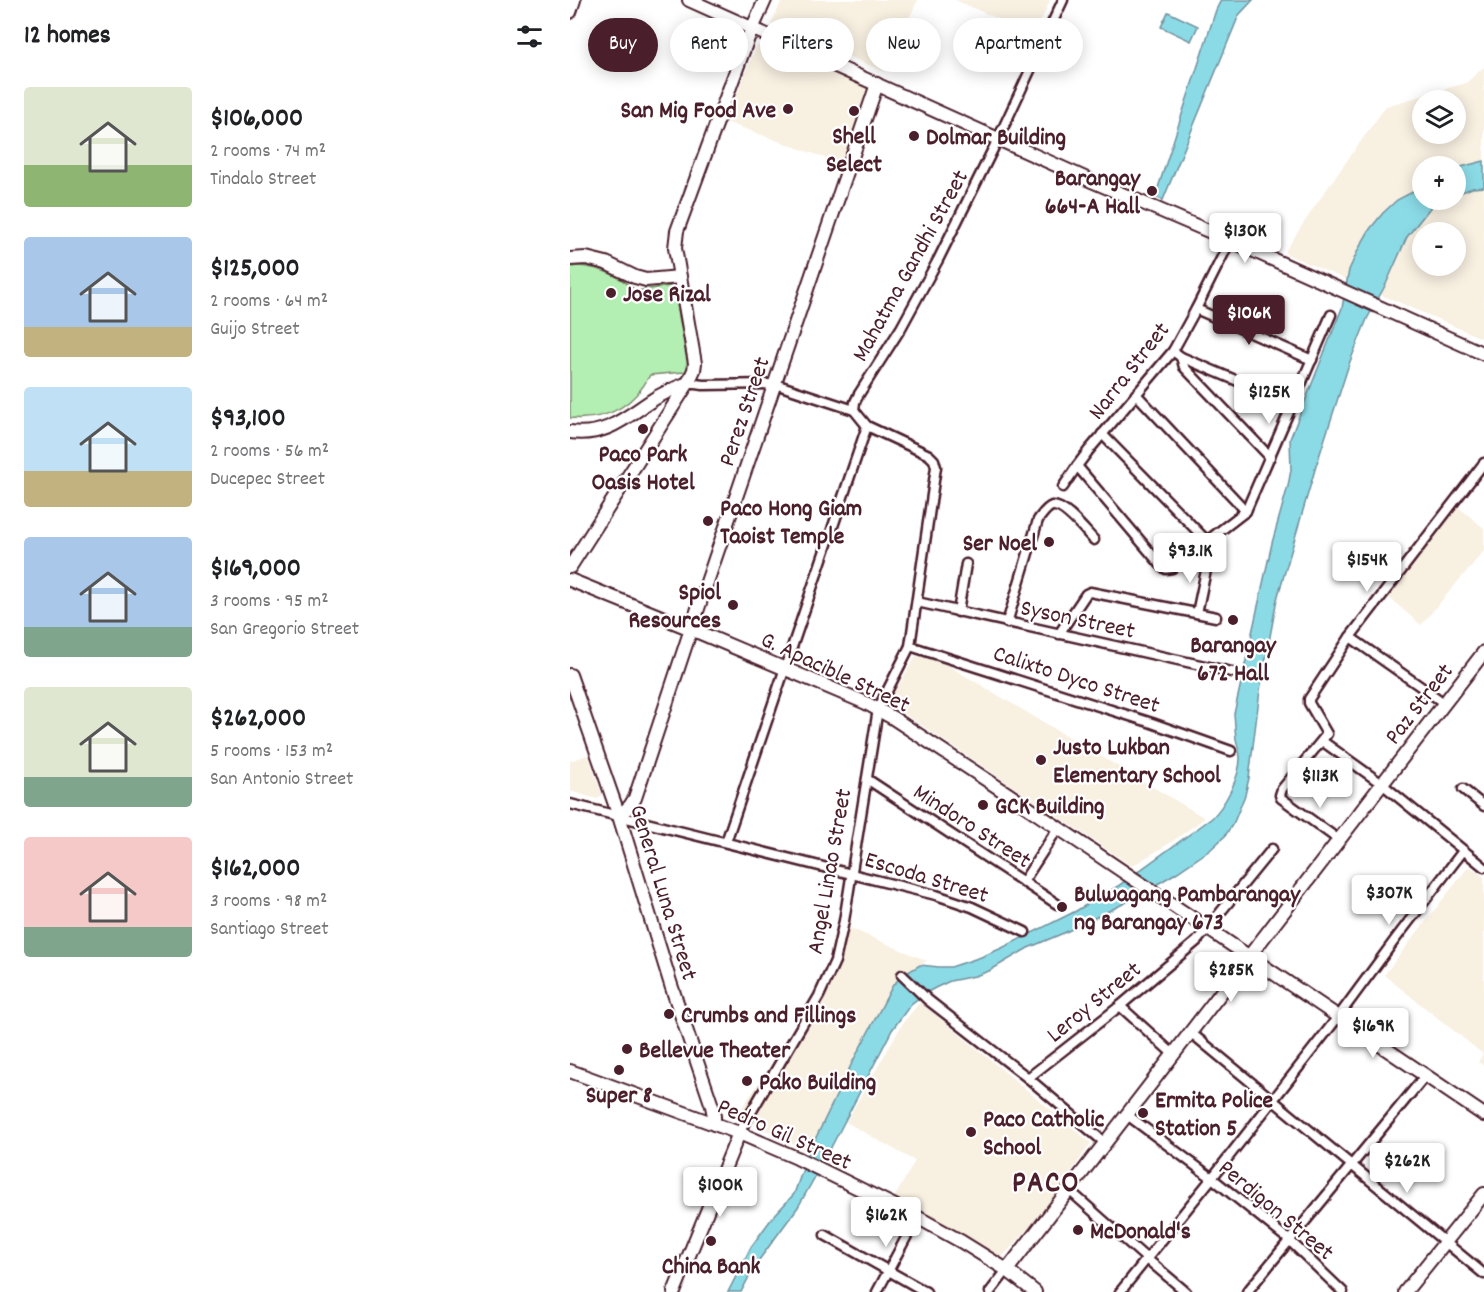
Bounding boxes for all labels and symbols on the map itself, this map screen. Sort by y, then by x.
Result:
place label: San Mig Food Ave [621,95,776,129]
marker: San Mig Food Ave [781,102,795,116]
marker: Shell Select [847,104,861,118]
place label: Shell Select [826,121,882,183]
place label: Dolmar Building [926,122,1066,156]
marker: Dolmar Building [907,129,921,143]
place label: Barangay 664-A Hall [1045,163,1141,225]
street label: Mahatma Gandhi Street [845,164,979,369]
marker: Barangay 664-A Hall [1145,184,1159,198]
pin: $130K [1203,213,1287,264]
place label: Jose Rizal [623,279,711,313]
marker: Jose Rizal [604,286,618,300]
pin: $106K [1207,295,1291,346]
street label: Narra Street [1081,316,1180,428]
street label: Perez Street [711,352,780,471]
pin: $125K [1227,374,1311,425]
marker: Paco Park Oasis Hotel [636,422,650,436]
place label: Paco Park Oasis Hotel [591,439,695,501]
place label: Paco Hong Giam Taoist Temple [720,493,862,555]
marker: Paco Hong Giam Taoist Temple [701,514,715,528]
place label: Ser Noel [963,528,1037,562]
pin: $93.1K [1141,533,1239,584]
marker: Ser Noel [1042,535,1056,549]
pin: $154K [1325,542,1409,593]
place label: Spiol Resources [628,577,721,639]
street label: Syson Street [1017,592,1138,650]
marker: Spiol Resources [726,598,740,612]
marker: Barangay 672 Hall [1226,613,1240,627]
street label: G. Apacible Street [754,624,915,723]
place label: Barangay 672 Hall [1190,630,1277,692]
street label: Calixto Dyco Street [988,638,1164,724]
street label: Paz Street [1378,657,1463,753]
place label: Justo Lukban Elementary School [1053,732,1221,794]
marker: Justo Lukban Elementary School [1034,753,1048,767]
pin: $113K [1278,758,1362,809]
street label: Mindoro Street [906,777,1037,879]
street label: Angel Linao Street [800,786,862,957]
place label: GCK Building [995,791,1105,825]
marker: GCK Building [976,798,990,812]
street label: General Luna Street [619,801,705,985]
street label: Escoda Street [860,844,992,914]
pin: $307K [1347,875,1431,926]
place label: Bulwagang Pambarangay ng Barangay 673 [1074,879,1301,941]
marker: Bulwagang Pambarangay ng Barangay 673 [1055,900,1069,914]
pin: $285K [1189,952,1273,1003]
street label: Leroy Street [1040,954,1150,1052]
place label: Crumbs and Fillings [681,1000,856,1034]
marker: Crumbs and Fillings [662,1007,676,1021]
pin: $169K [1331,1008,1415,1059]
place label: Bellevue Theater [639,1035,791,1069]
marker: Bellevue Theater [620,1042,634,1056]
marker: Super 8 [612,1063,626,1077]
place label: Pako Building [759,1067,876,1101]
marker: Pako Building [740,1074,754,1088]
place label: Super 8 [586,1080,653,1114]
place label: Ermita Police Station 5 [1155,1085,1274,1147]
street label: Pedro Gil Street [711,1091,857,1181]
place label: Paco Catholic School [983,1104,1105,1166]
marker: Ermita Police Station 5 [1136,1106,1150,1120]
marker: Paco Catholic School [964,1125,978,1139]
pin: $262K [1365,1143,1449,1194]
street label: Perdigon Street [1210,1153,1341,1270]
district label: PACO [1012,1164,1080,1207]
pin: $100K [678,1167,762,1218]
pin: $162K [844,1197,928,1248]
place label: McDonald's [1090,1216,1191,1250]
marker: McDonald's [1071,1223,1085,1237]
marker: China Bank [704,1234,718,1248]
place label: China Bank [662,1251,760,1285]

